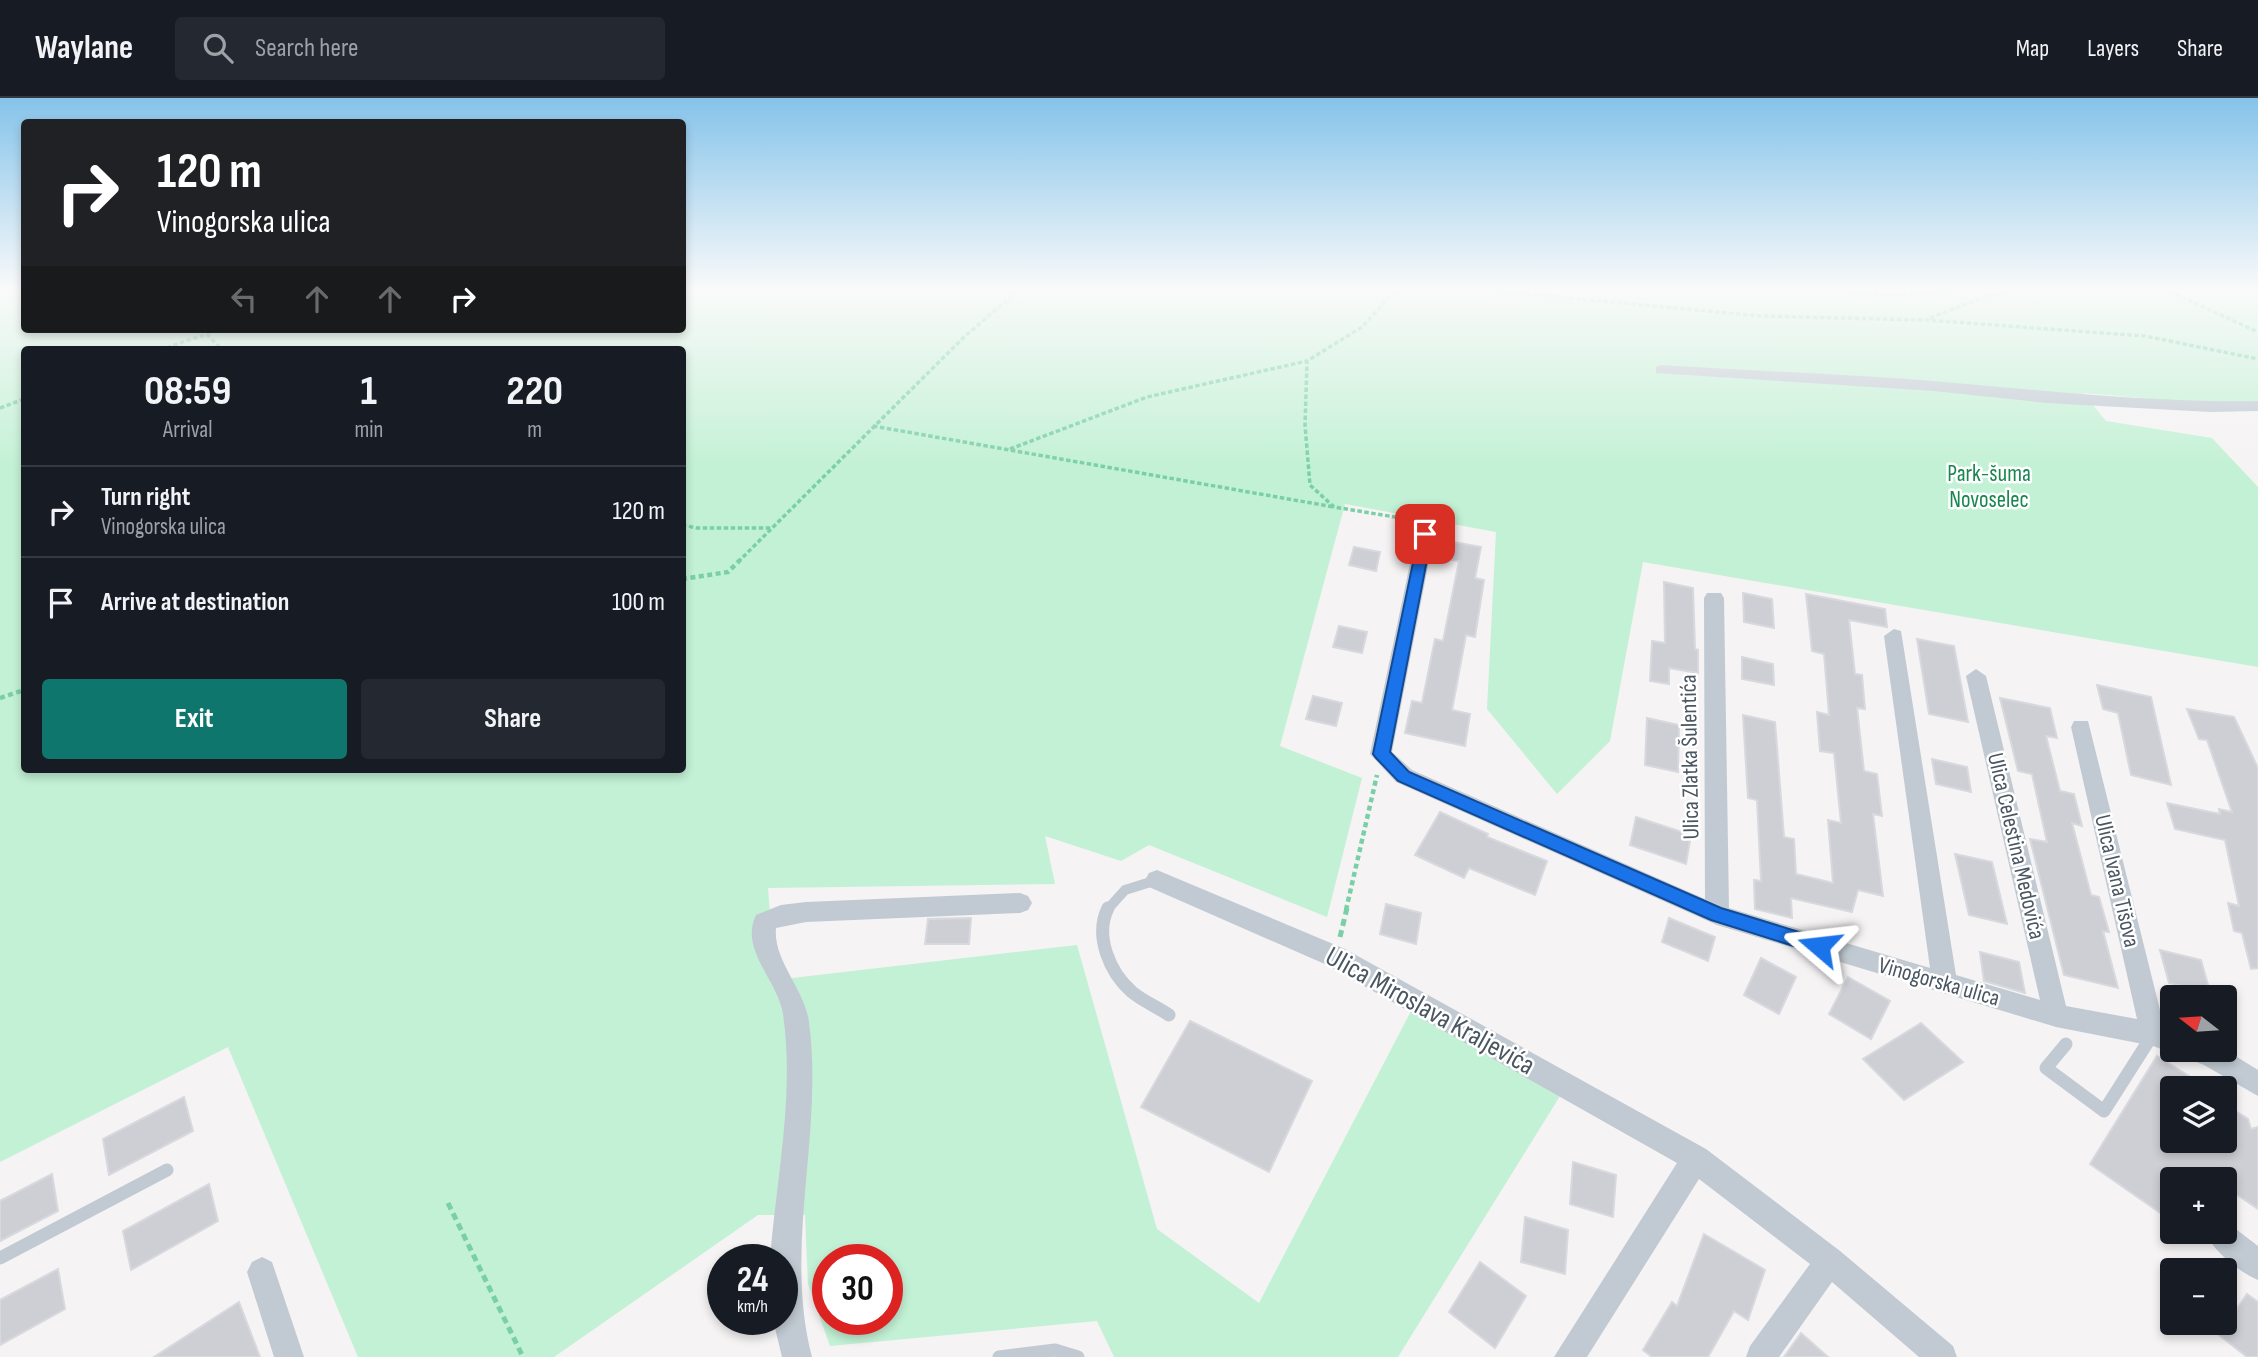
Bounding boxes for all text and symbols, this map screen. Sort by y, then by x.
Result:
search box [175,17,665,80]
text: Waylane [35,28,133,68]
icon: search [199,29,237,67]
text: Search here [255,33,358,64]
text: Map [2016,34,2049,63]
text: Layers [2087,34,2139,63]
text: Share [2177,34,2223,63]
text: 120 m [157,143,262,202]
icon: right [42,147,133,238]
text: Vinogorska ulica [157,203,331,242]
icon: left [225,280,263,318]
icon: ahead [298,280,336,318]
icon: ahead [371,280,409,318]
icon: right [444,280,482,318]
text: 08:59 [144,366,231,417]
text: 1 [361,366,377,417]
text: 220 [506,366,563,417]
text: Arrival [163,416,212,444]
text: min [354,416,383,444]
text: m [527,416,542,444]
park label: Park-šuma Novoselec [1947,460,2031,514]
text: Turn right [101,482,190,513]
icon: right [42,493,80,531]
text: 120 m [612,496,665,527]
pin [1395,504,1455,564]
text: Vinogorska ulica [101,513,226,541]
icon: arrive [1406,515,1444,553]
icon: arrive [42,584,80,622]
text: Arrive at destination [101,587,289,618]
text: 100 m [612,587,665,618]
street label: Ulica Zlatka Šulentića [1675,674,1705,840]
button: Exit [42,679,347,759]
button: Share [361,679,665,759]
street label: Ulica Celestina Medovića [1981,750,2051,942]
street label: Ulica Ivana Tišova [2088,812,2146,950]
position arrow [1782,909,1856,983]
street label: Ulica Miroslava Kraljevića [1320,940,1540,1082]
street label: Vinogorska ulica [1875,951,2003,1013]
north arrow [2160,985,2236,1062]
map controls [2160,985,2237,1335]
button: layers [2160,1076,2237,1153]
button: + [2160,1167,2237,1244]
speed limit sign: 30 [812,1244,903,1335]
button: − [2160,1258,2237,1335]
text: 24 [737,1259,768,1302]
text: km/h [737,1296,768,1317]

